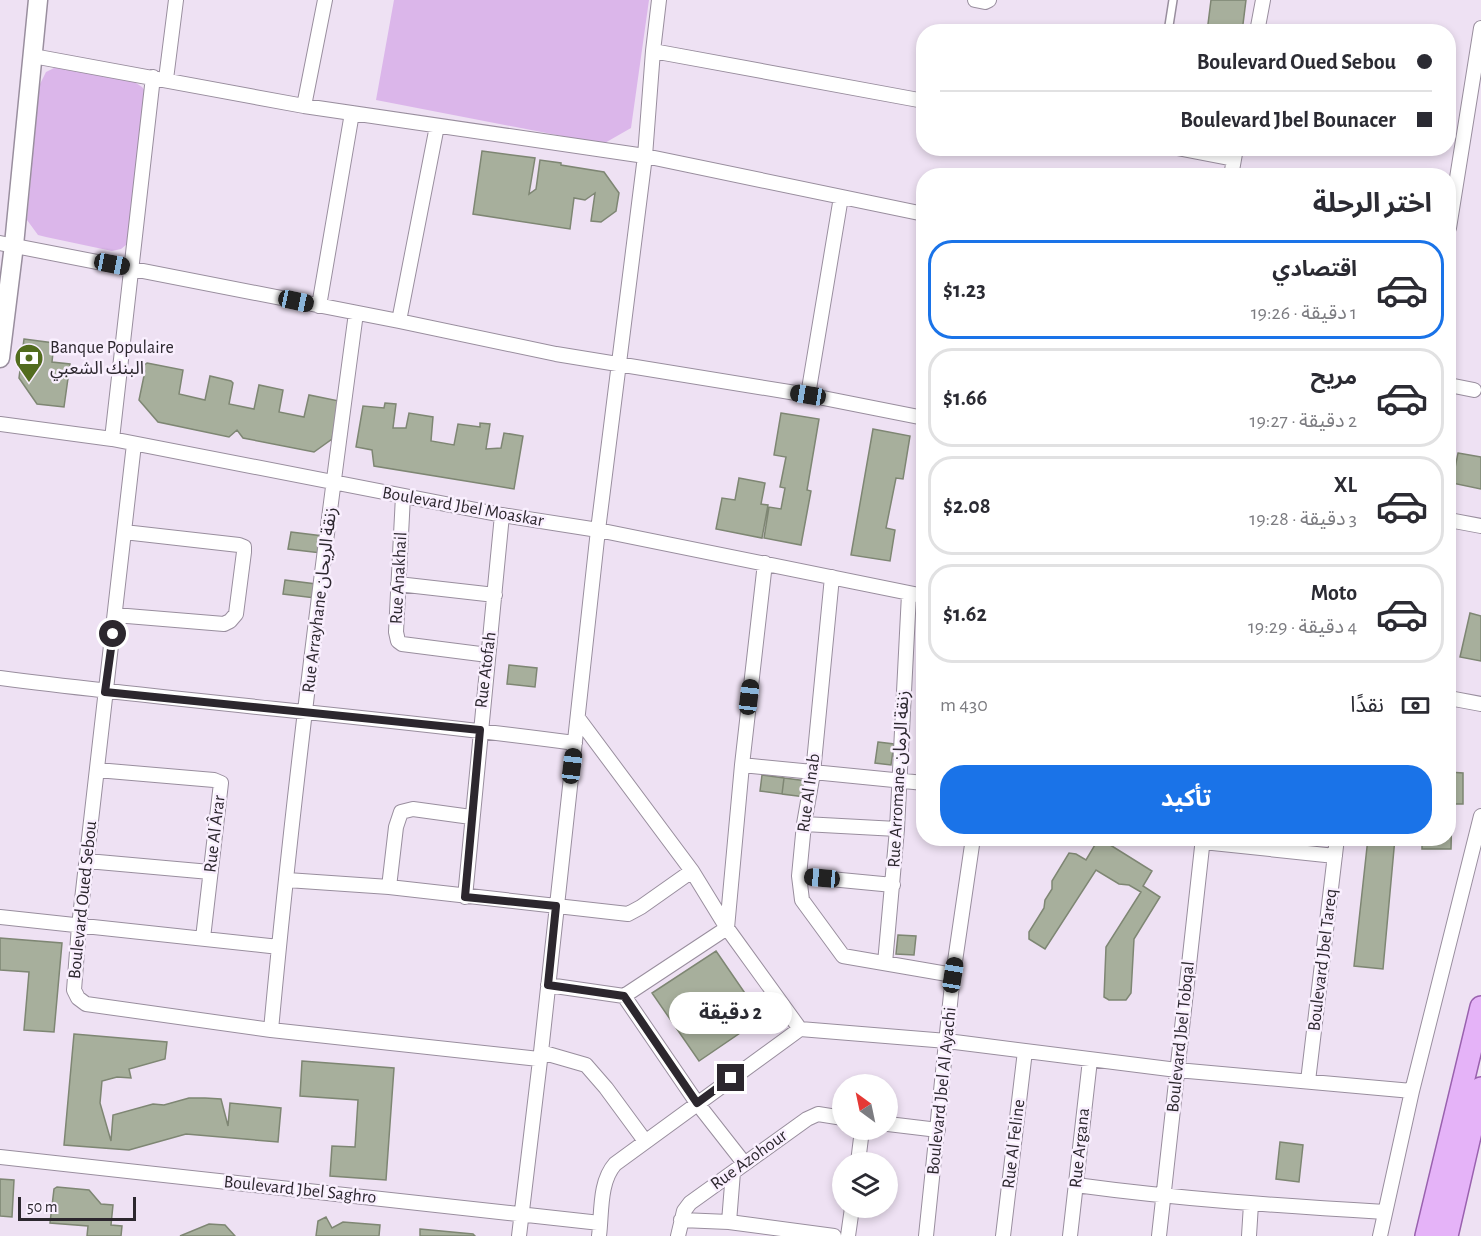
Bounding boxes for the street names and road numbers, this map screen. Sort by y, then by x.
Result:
street label: Boulevard Jbel Moaskar [381,484,545,530]
street label: Rue Arrayhane زنقة الريحان [300,506,341,694]
street label: Rue Anakhail [388,531,410,625]
street label: Rue Atofah [472,631,500,709]
street label: Rue Arromane زنقة الرمان [885,690,914,868]
street label: Rue Al Inab [795,752,823,834]
street label: Rue Al Ârar [198,794,229,874]
street label: Boulevard Oued Sebou [66,820,100,980]
street label: Boulevard Jbel Tareq [1305,888,1341,1032]
street label: Boulevard Jbel Tobqal [1164,960,1198,1114]
street label: Boulevard Jbel Al Ayachi [924,1006,960,1176]
street label: Rue Al Feline [1000,1098,1028,1190]
street label: Rue Argana [1067,1107,1093,1189]
street label: Rue Azohour [708,1126,791,1194]
street label: Boulevard Jbel Saghro [223,1173,377,1207]

